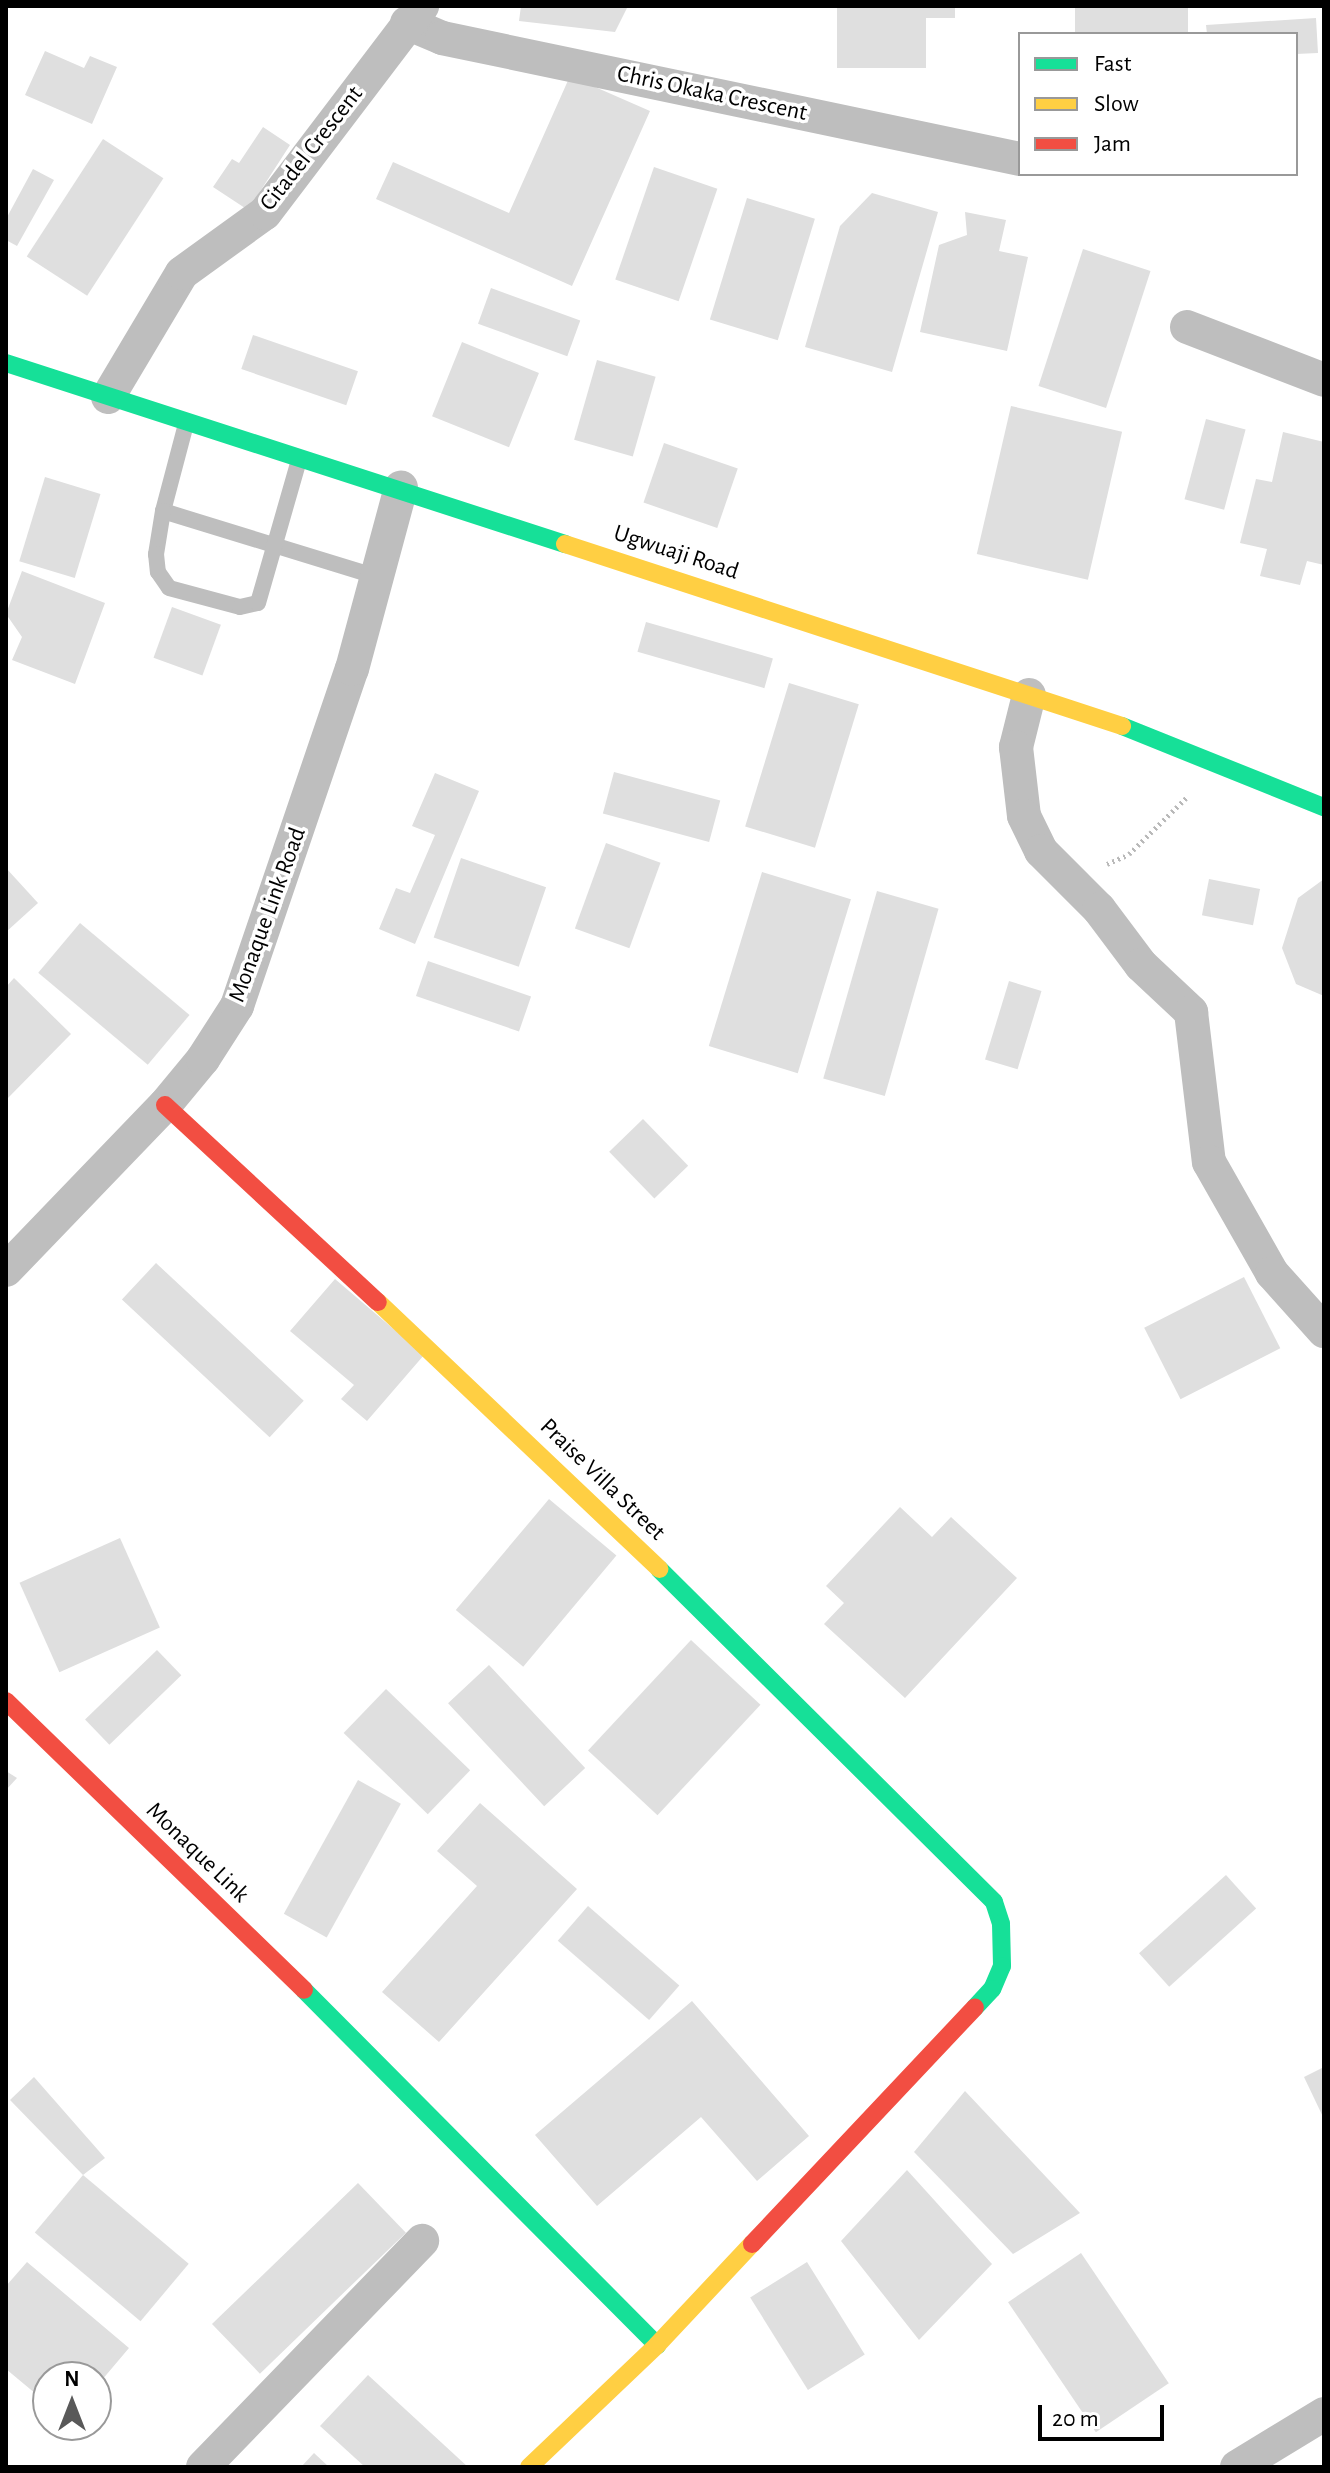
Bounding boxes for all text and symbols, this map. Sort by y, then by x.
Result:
legend [1018,32,1298,176]
text: Fast [1094,52,1131,76]
street label: Chris Okaka Crescent [614,60,810,128]
street label: Citadel Crescent [254,81,370,217]
text: Slow [1094,92,1139,116]
text: Jam [1094,132,1131,156]
street label: Ugwuaji Road [610,519,742,587]
street label: Monaque Link Road [223,824,313,1006]
street label: Praise Villa Street [533,1413,671,1547]
street label: Monaque Link [140,1797,254,1909]
north arrow [32,2361,112,2441]
text: N [64,2368,80,2390]
scale bar [1042,2389,1168,2439]
text: 20 m [1052,2407,1099,2431]

